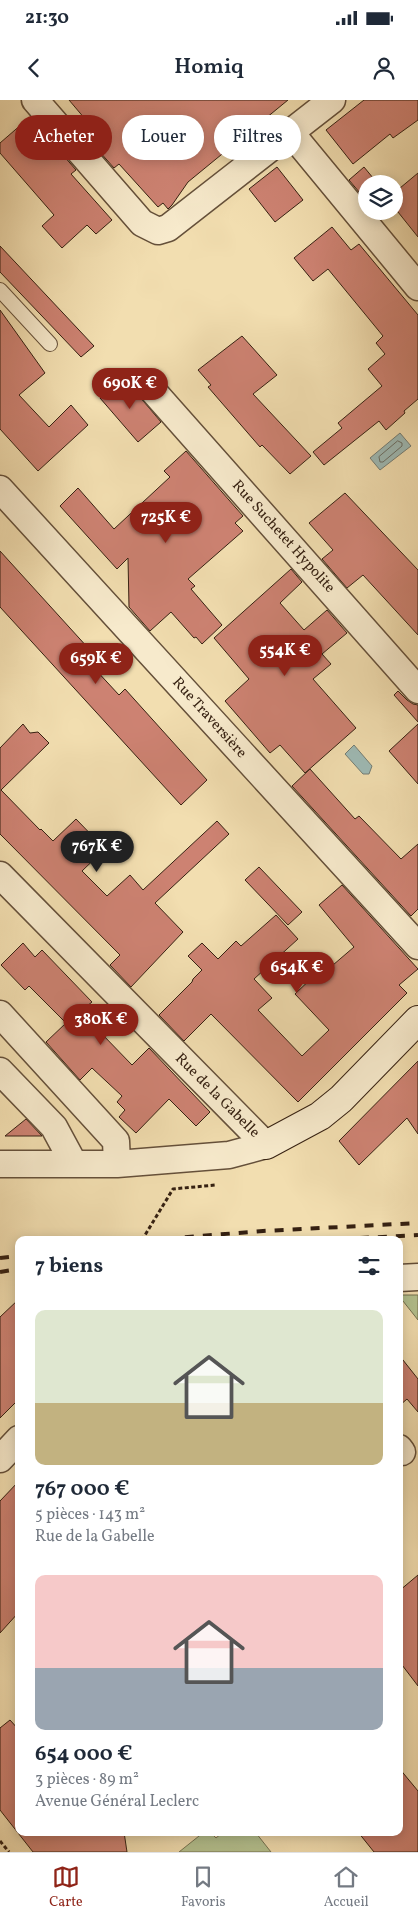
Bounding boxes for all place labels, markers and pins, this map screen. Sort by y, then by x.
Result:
pin: 690K € [89,368,171,410]
pin: 725K € [125,502,207,544]
pin: 554K € [244,634,326,677]
pin: 659K € [55,642,137,685]
pin: 767K € [56,830,138,873]
pin: 654K € [256,952,338,994]
pin: 380K € [60,1004,142,1046]

